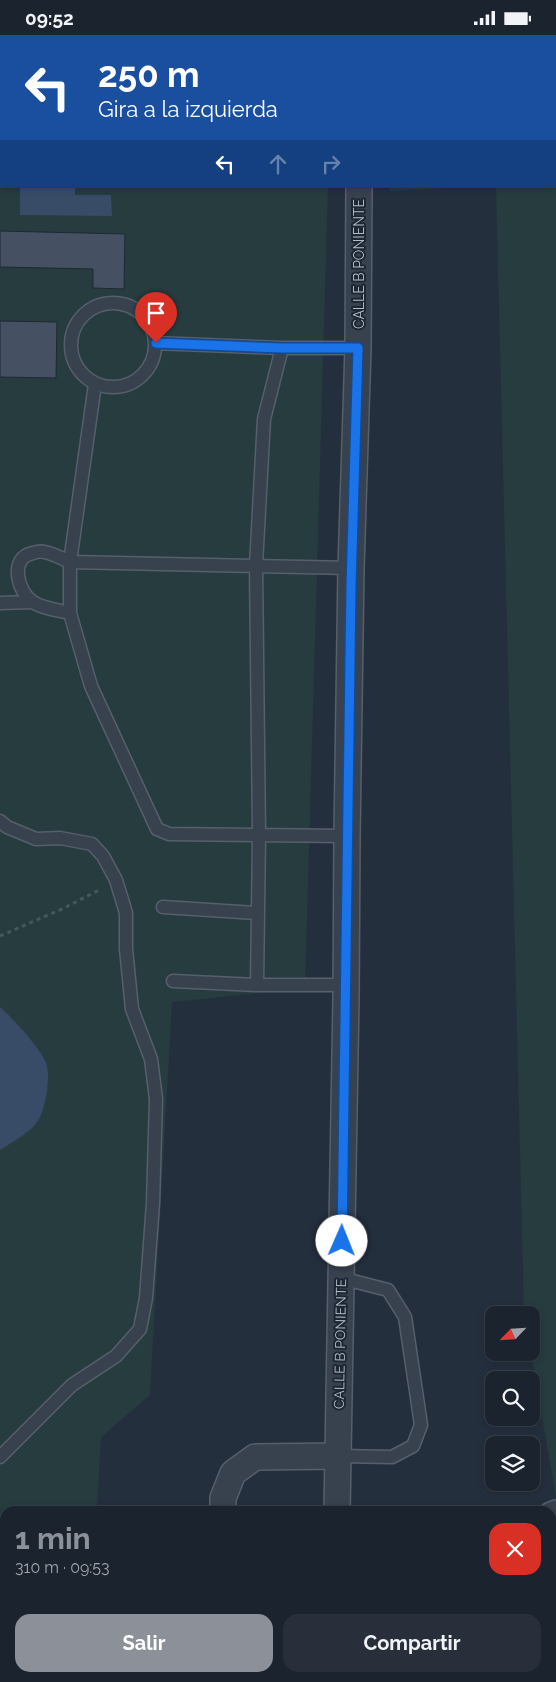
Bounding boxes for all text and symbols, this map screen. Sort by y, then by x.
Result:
text: 09:52 [25,7,74,29]
text: 250 m [98,54,200,95]
icon: left [15,55,80,120]
text: Gira a la izquierda [98,96,278,122]
icon: left [211,150,239,178]
icon: ahead [264,150,292,178]
icon: right [317,150,345,178]
street label: CALLE B PONIENTE [351,199,367,329]
pin [135,292,177,343]
icon: arrive [142,299,170,327]
position arrow [315,1214,367,1266]
street label: CALLE B PONIENTE [331,1279,349,1409]
north arrow [485,1306,540,1361]
map controls [485,1306,540,1491]
button: search [485,1371,540,1426]
button: layers [485,1436,540,1491]
text: 1 min [15,1521,91,1556]
button: close [489,1523,541,1575]
text: 310 m · 09:53 [15,1558,110,1577]
button: Salir [15,1614,273,1672]
button: Compartir [283,1614,541,1672]

